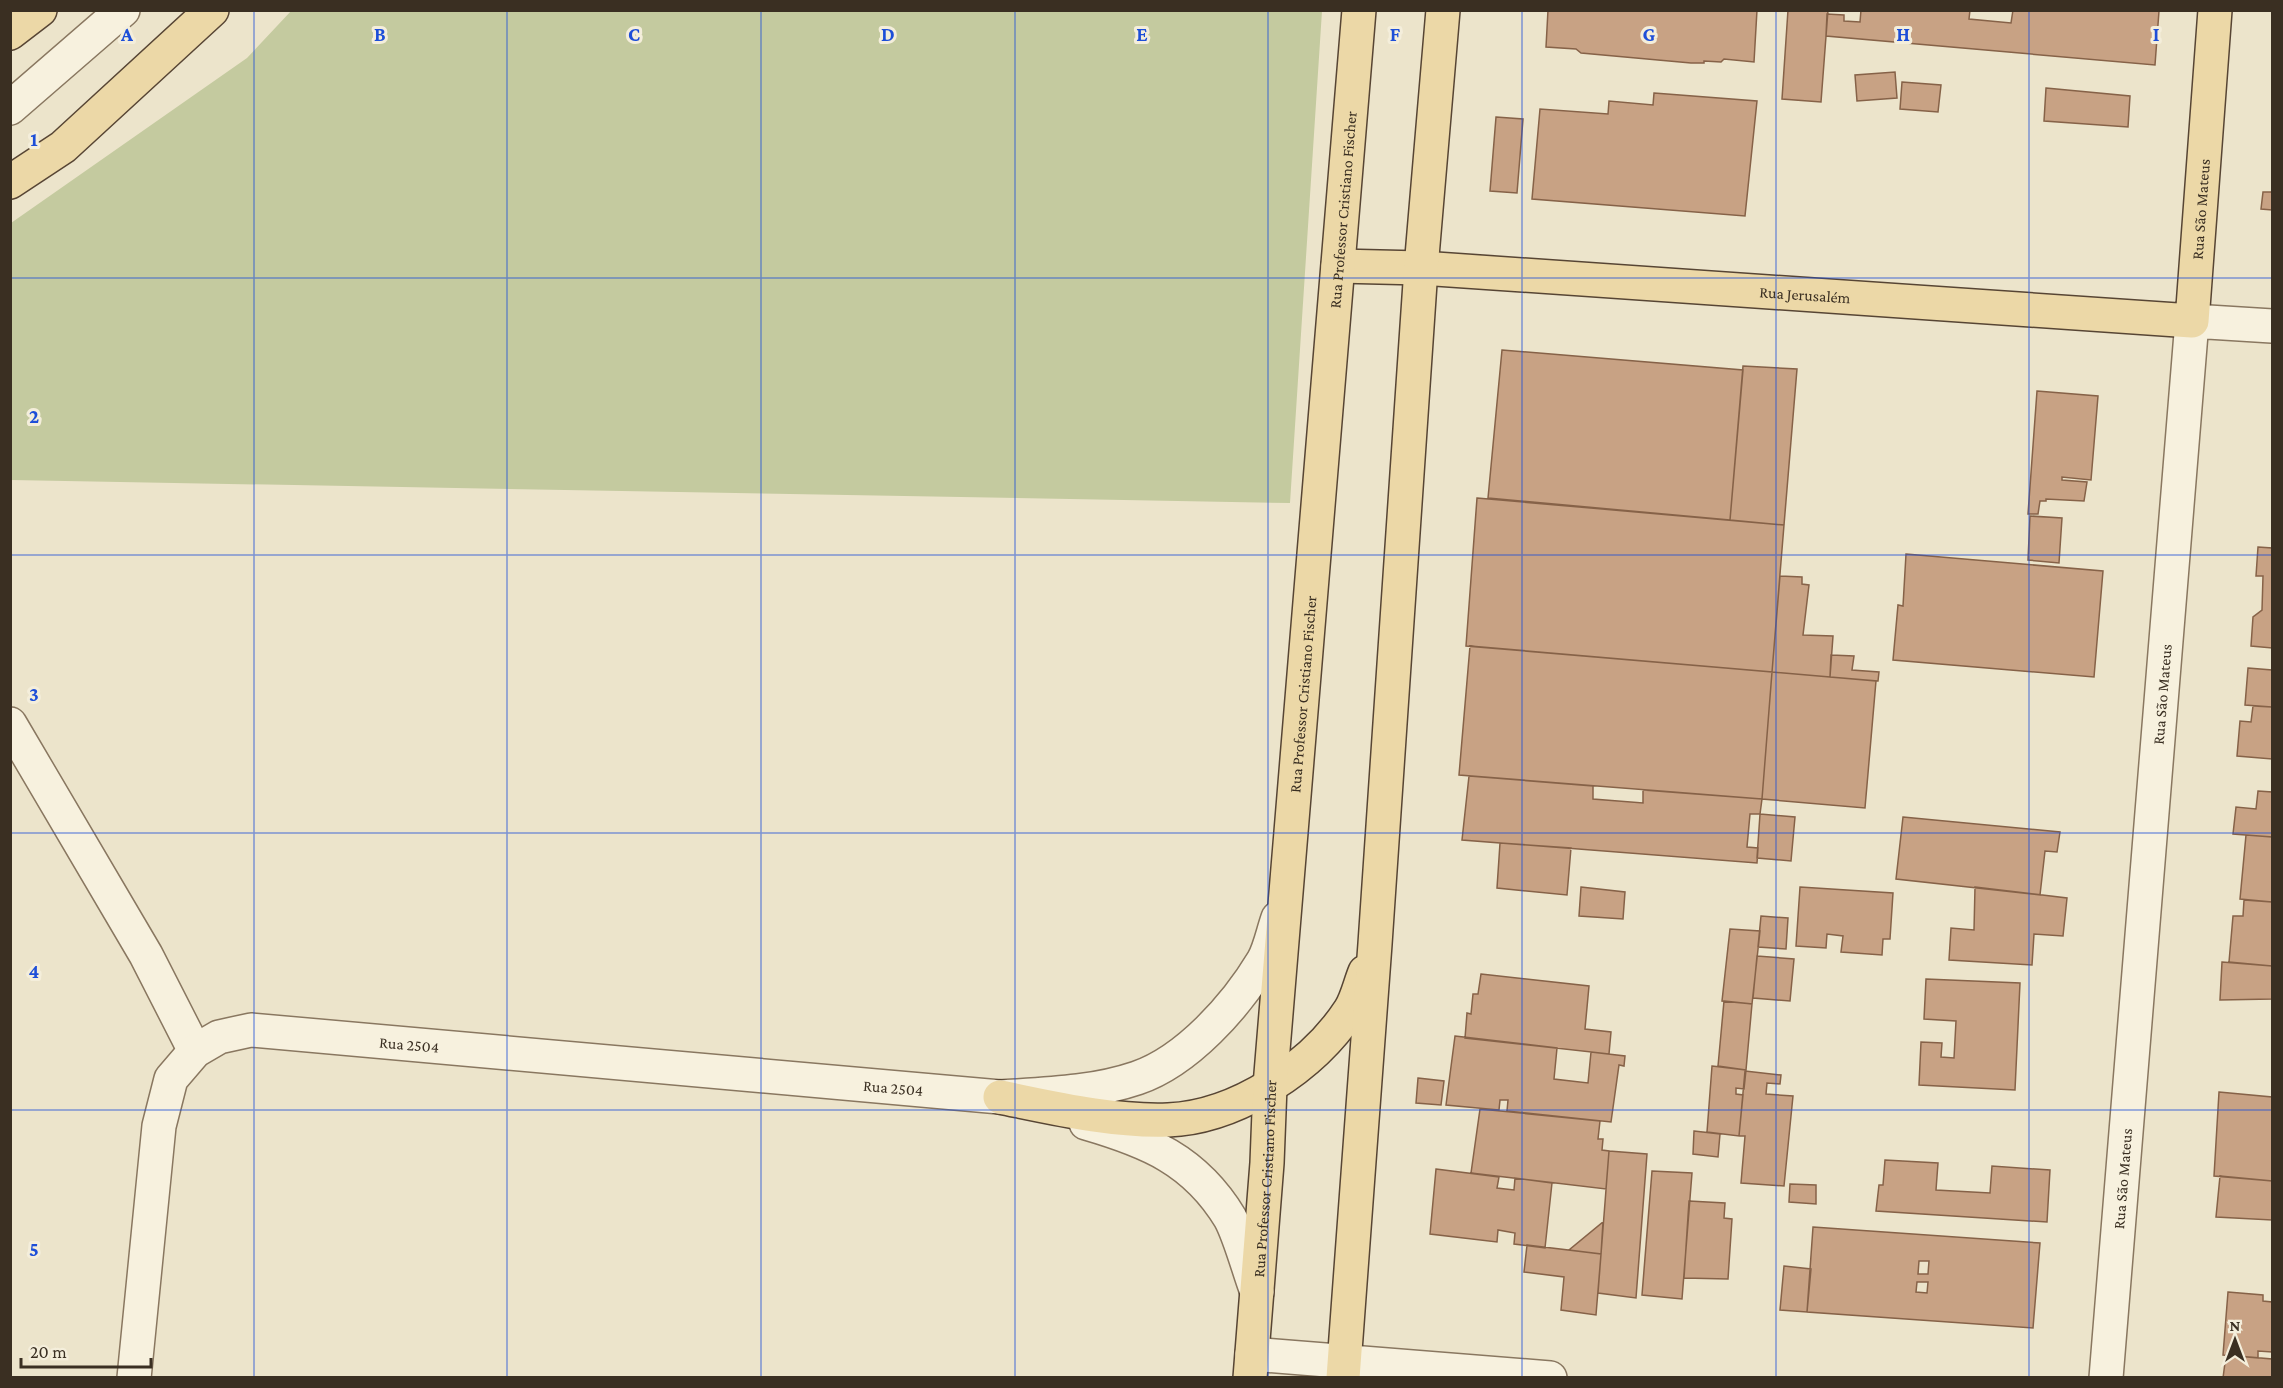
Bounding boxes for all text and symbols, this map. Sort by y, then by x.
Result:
text: A [120,23,134,45]
text: B [374,23,386,45]
text: C [628,23,640,45]
text: D [881,23,895,45]
text: E [1136,23,1148,45]
text: F [1390,23,1401,45]
text: G [1643,23,1656,45]
text: H [1896,23,1910,45]
text: I [2153,23,2160,45]
street label: Rua Professor Cristiano Fischer [1326,110,1360,309]
text: 1 [30,128,38,150]
street label: Rua São Mateus [2189,158,2213,260]
street label: Rua Jerusalém [1759,283,1851,307]
text: 2 [29,405,39,427]
street label: Rua Professor Cristiano Fischer [1286,594,1320,793]
street label: Rua São Mateus [2150,643,2175,745]
text: 3 [29,683,39,705]
text: 4 [29,960,40,982]
street label: Rua 2504 [379,1034,440,1056]
street label: Rua 2504 [863,1077,924,1099]
street label: Rua Professor Cristiano Fischer [1250,1079,1280,1278]
street label: Rua São Mateus [2110,1128,2135,1230]
text: 5 [29,1238,39,1260]
north arrow [2205,1310,2265,1370]
text: N [2230,1317,2241,1334]
scale bar [21,1331,152,1369]
text: 20 m [30,1342,67,1362]

